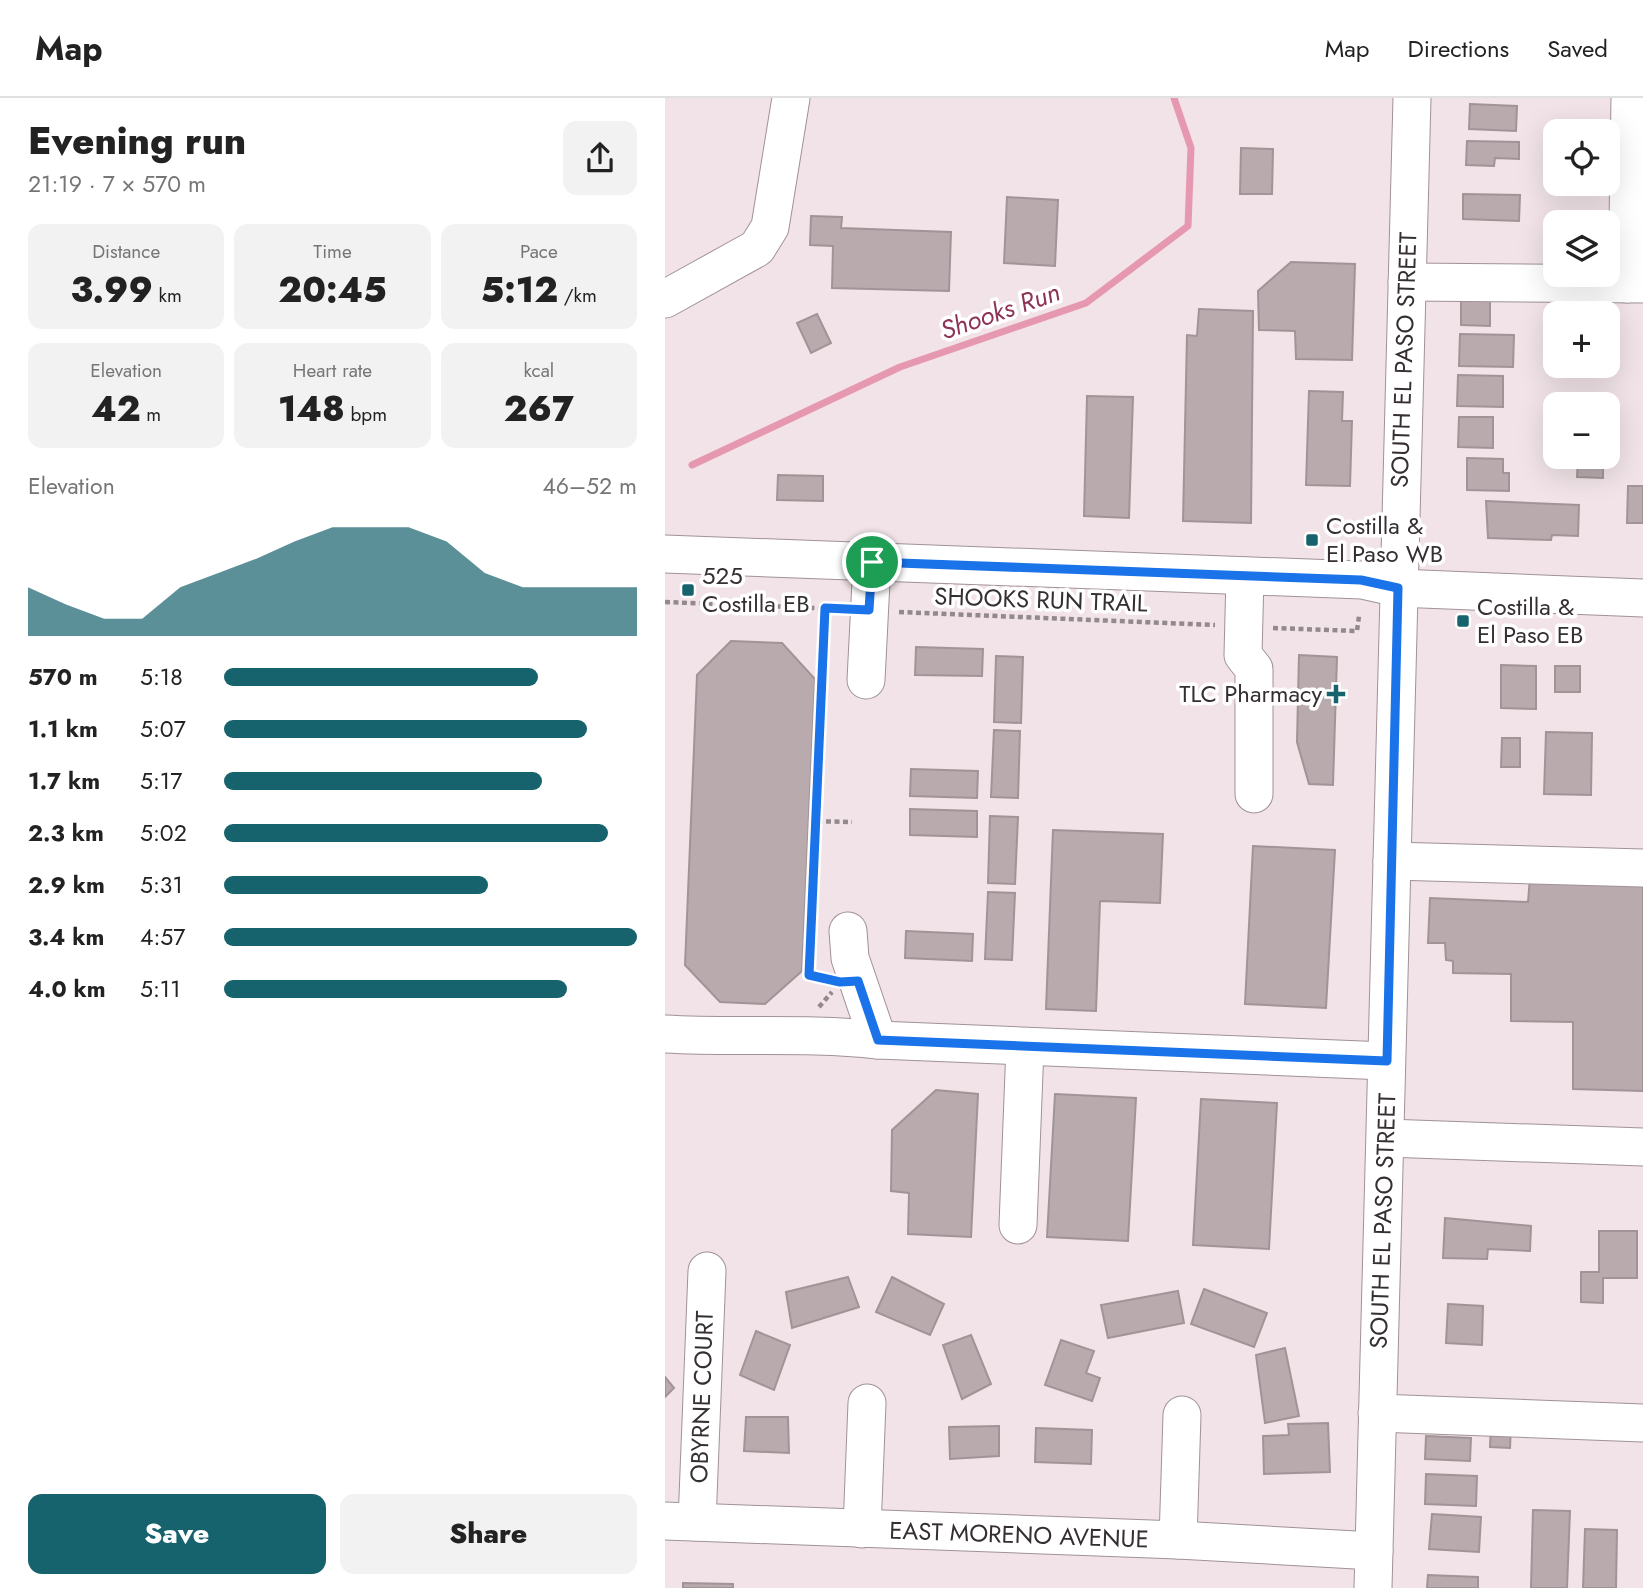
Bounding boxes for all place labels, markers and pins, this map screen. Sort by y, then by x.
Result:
place label: Costilla & El Paso WB [1326,508,1443,571]
pin [842,532,902,592]
marker: Costilla & El Paso WB [1304,532,1320,548]
place label: 525 Costilla EB [702,558,810,621]
marker: 525 Costilla EB [680,582,696,598]
place label: Costilla & El Paso EB [1477,589,1583,652]
marker: Costilla & El Paso EB [1455,613,1471,629]
place label: TLC Pharmacy [1179,676,1322,711]
marker: TLC Pharmacy [1328,686,1344,702]

